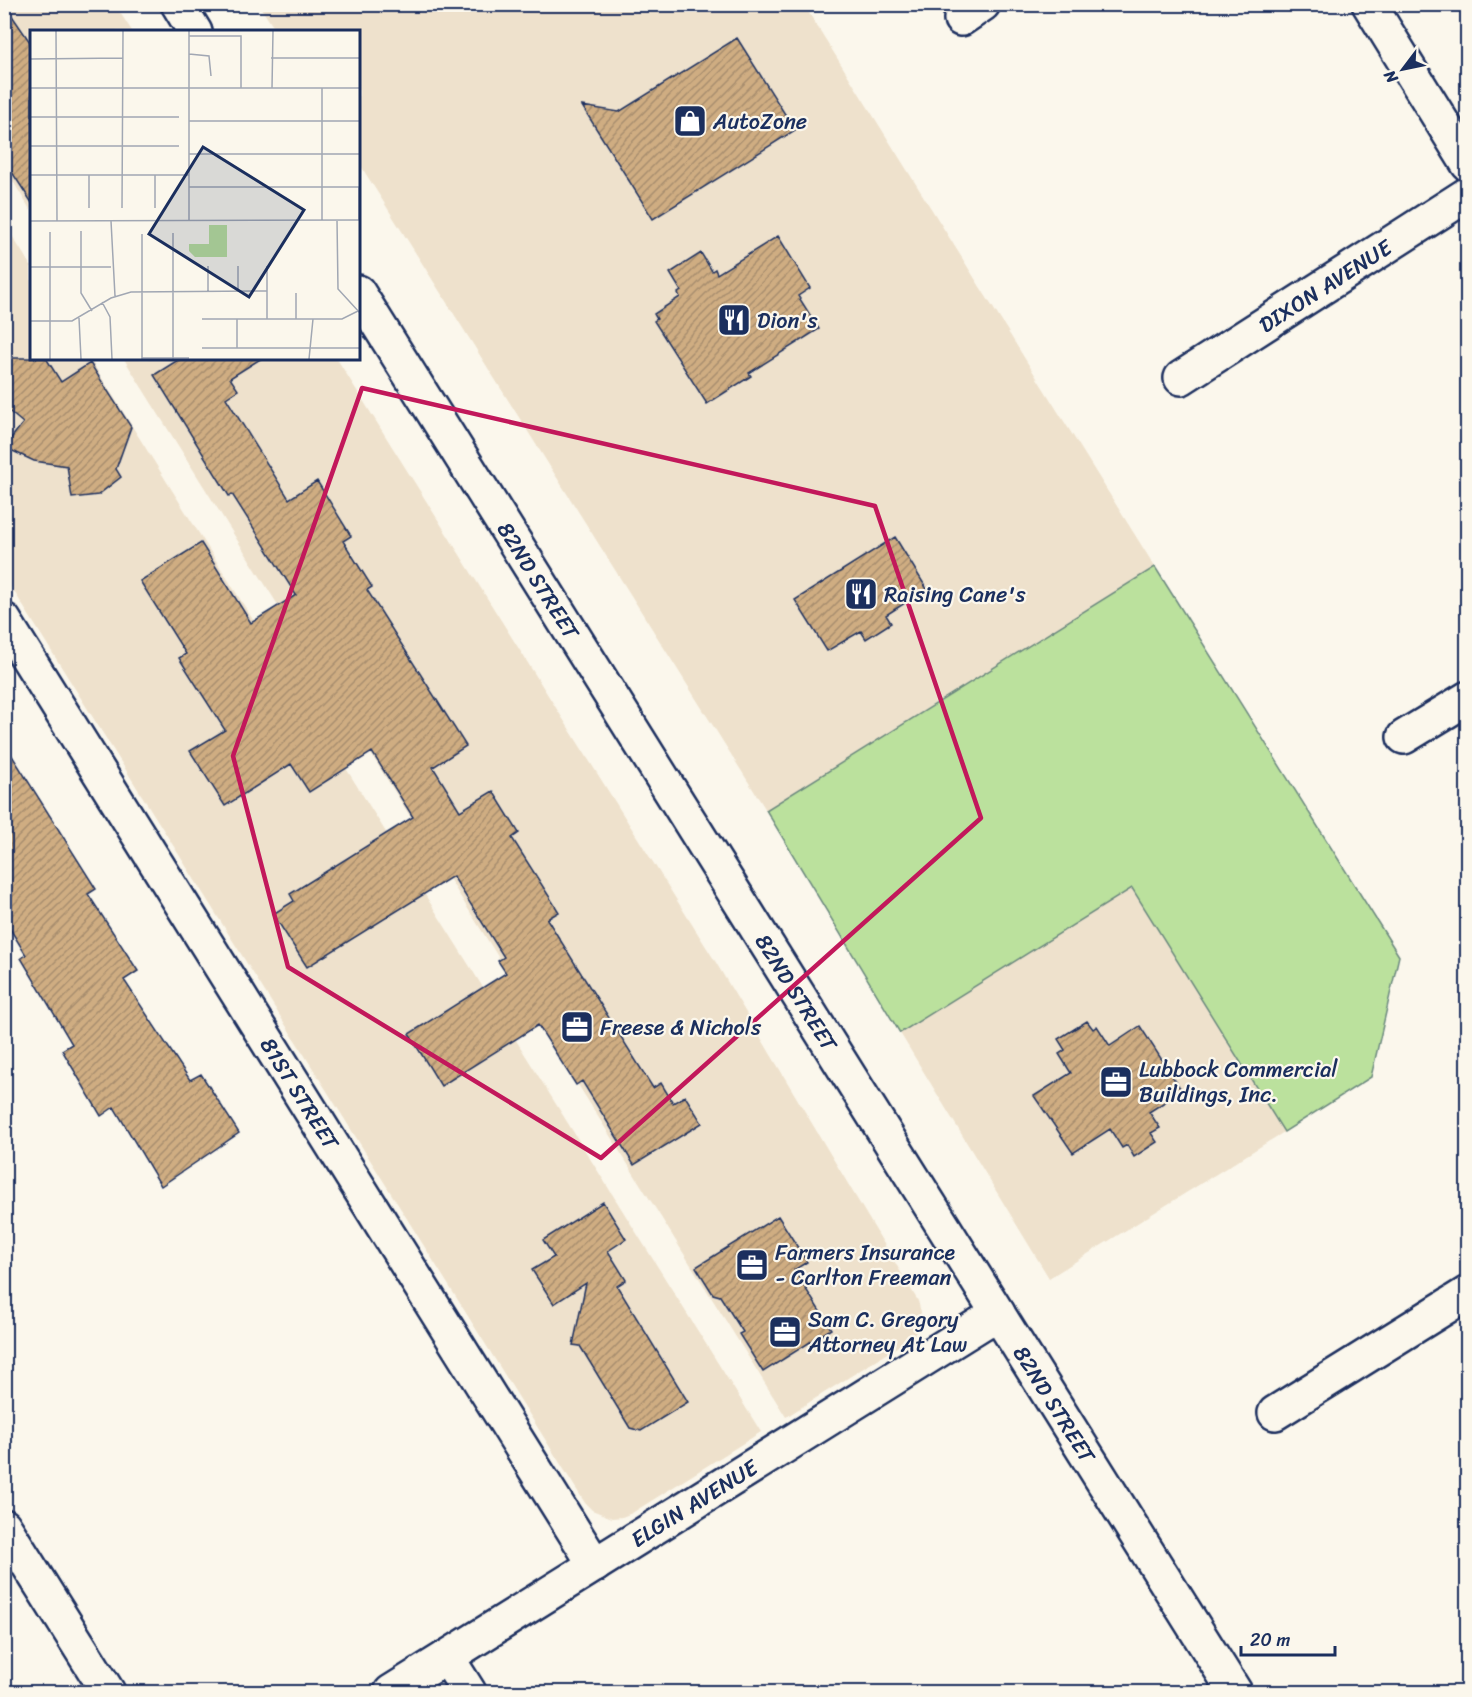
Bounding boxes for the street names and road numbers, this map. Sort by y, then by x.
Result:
street label: DIXON AVENUE [1250,227,1401,343]
street label: 82ND STREET [487,513,591,648]
street label: 82ND STREET [745,925,849,1060]
street label: 81ST STREET [250,1029,351,1158]
street label: 82ND STREET [1003,1337,1107,1471]
street label: ELGIN AVENUE [622,1447,767,1558]

